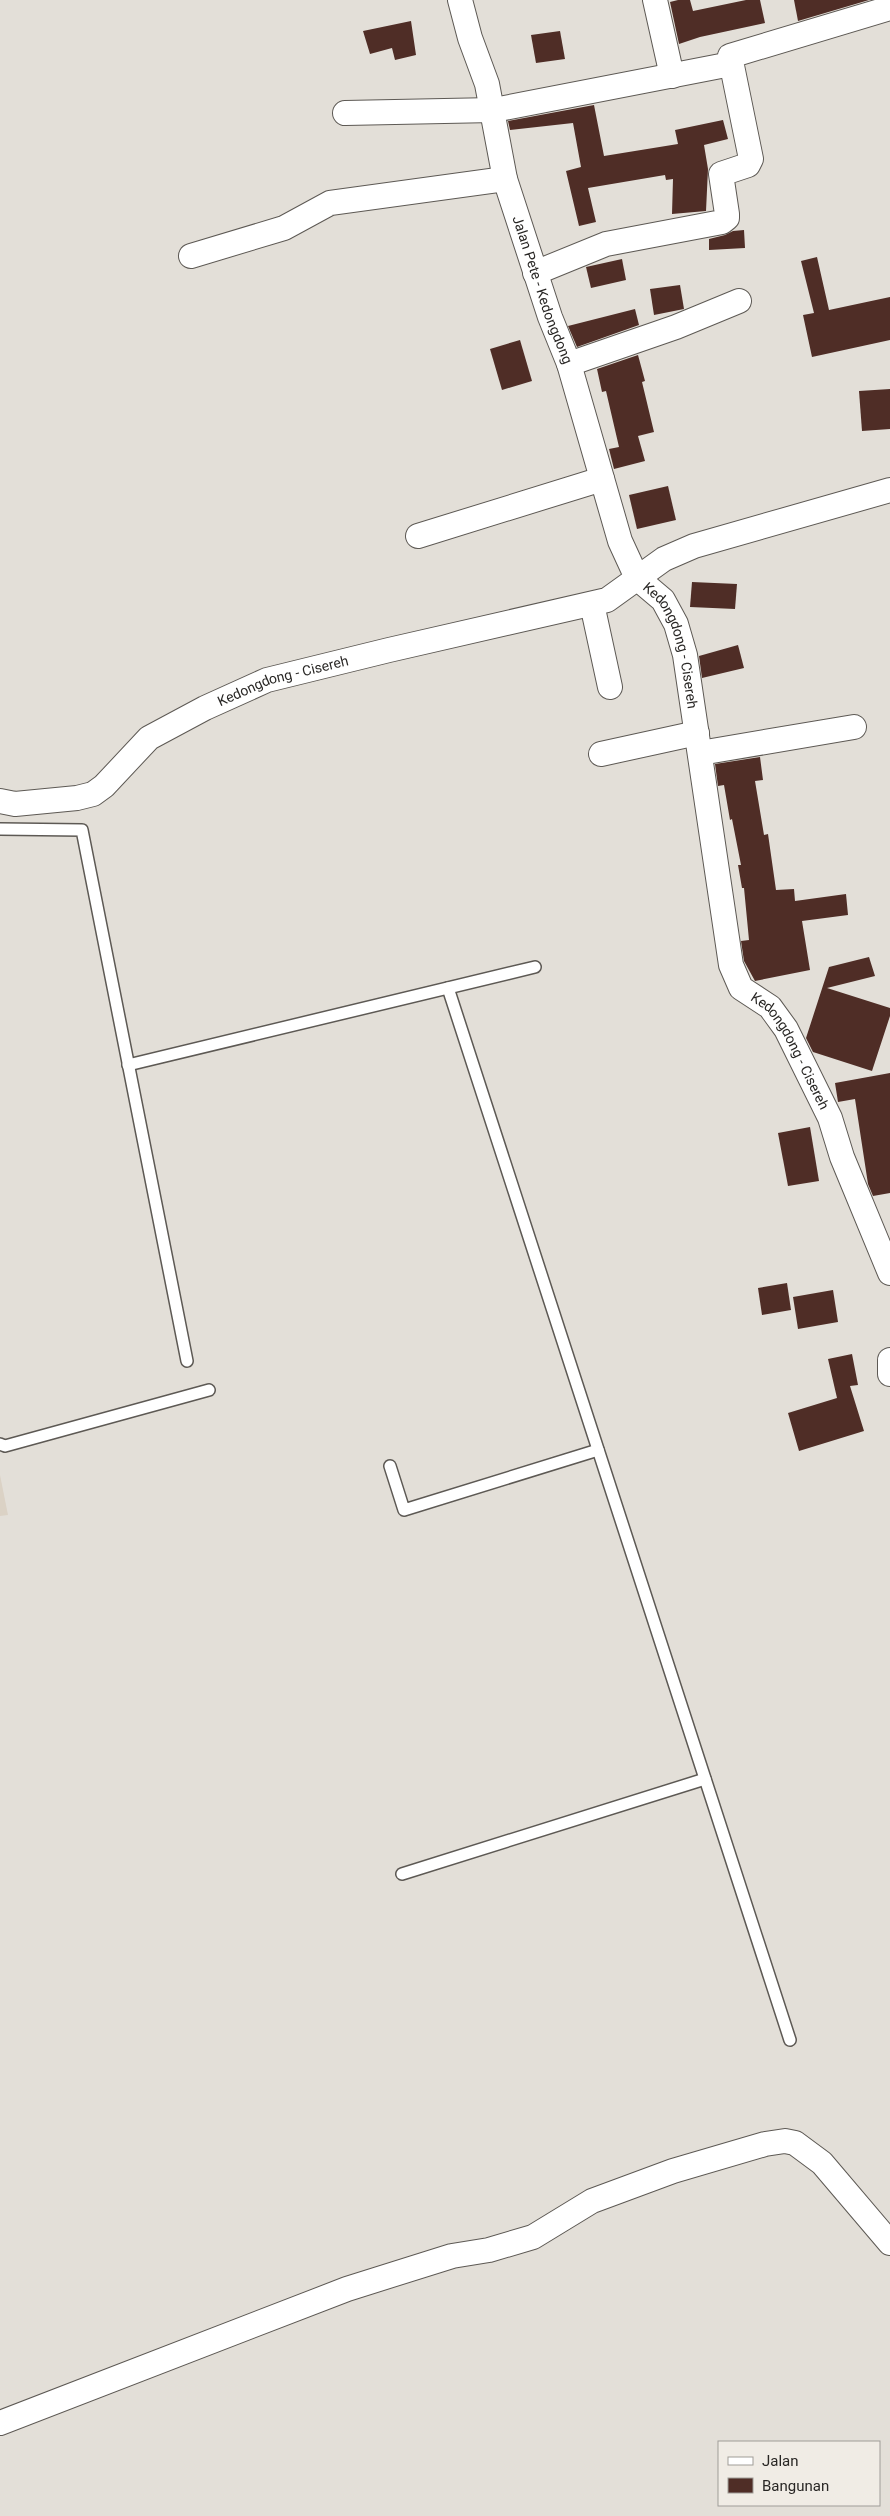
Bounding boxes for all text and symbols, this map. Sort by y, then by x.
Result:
street label: Jalan Pete - Kedongdong [510,214,576,366]
street label: Kedongdong - Cisereh [640,579,701,710]
street label: Kedongdong - Cisereh [215,652,350,709]
street label: Kedongdong - Cisereh [748,989,832,1112]
legend [718,2441,880,2506]
text: Jalan [762,2452,799,2470]
text: Bangunan [762,2477,829,2495]

